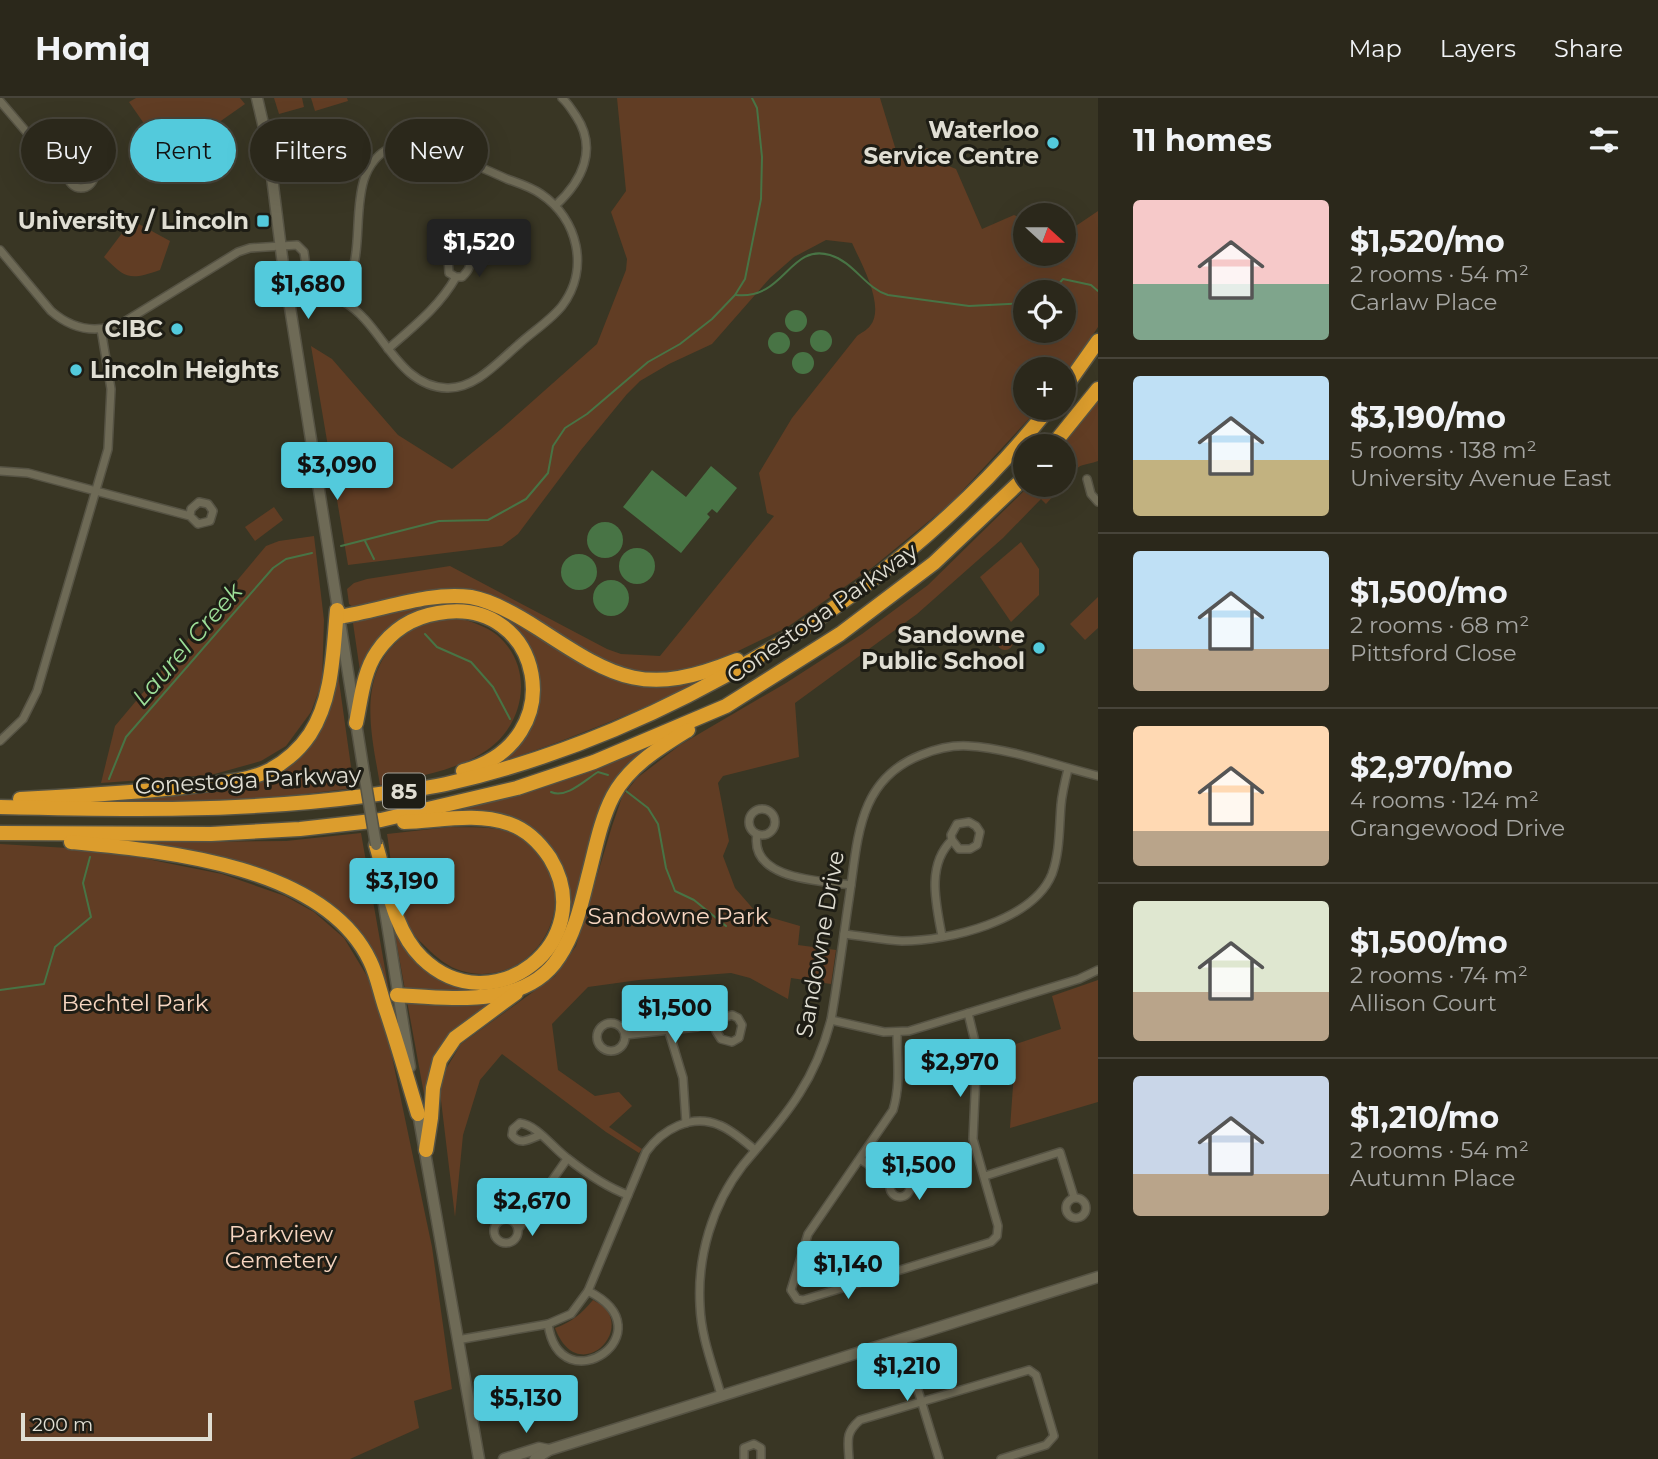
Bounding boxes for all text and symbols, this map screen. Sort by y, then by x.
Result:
text: Homiq [35,28,151,68]
text: Map [1348,34,1402,63]
text: Layers [1440,34,1516,63]
text: Share [1554,34,1623,63]
place label: Waterloo Service Centre [864,116,1039,170]
chip: Buy [21,119,116,182]
chip: Rent [130,119,236,182]
chip: Filters [250,119,371,182]
chip: New [385,119,488,182]
icon: filters [1585,121,1623,159]
text: 11 homes [1133,122,1272,159]
marker: Waterloo Service Centre [1045,135,1061,151]
north arrow [1013,203,1076,266]
map controls [1013,203,1076,497]
place label: University / Lincoln [18,207,249,235]
marker: University / Lincoln [255,213,271,229]
pin: $1,520 [422,220,536,279]
text: $1,520/mo [1350,223,1505,260]
text: $1,520 [443,228,515,256]
icon: home [1189,228,1273,312]
text: 2 rooms · 54 m² [1350,260,1529,288]
pin: $1,680 [251,262,365,321]
text: $1,680 [271,270,345,298]
button: locate [1013,280,1076,343]
text: Carlaw Place [1350,288,1497,316]
place label: CIBC [105,315,163,343]
marker: CIBC [169,321,185,337]
place label: Lincoln Heights [90,356,279,384]
button: + [1013,357,1076,420]
marker: Lincoln Heights [68,362,84,378]
text: $3,190/mo [1350,399,1506,436]
icon: home [1189,404,1273,488]
button: − [1013,434,1076,497]
text: 5 rooms · 138 m² [1350,436,1537,464]
pin: $3,090 [280,442,394,502]
text: $3,090 [297,451,377,479]
text: University Avenue East [1350,464,1612,492]
street label: Conestoga Parkway [721,536,923,690]
text: $1,500/mo [1350,574,1508,611]
water label: Laurel Creek [126,576,249,711]
icon: home [1189,579,1273,663]
text: 2 rooms · 68 m² [1350,611,1529,639]
place label: Sandowne Public School [861,621,1025,675]
text: Pittsford Close [1350,639,1517,667]
marker: Sandowne Public School [1031,640,1047,656]
text: $2,970/mo [1350,749,1513,786]
icon: home [1189,754,1273,838]
street label: Conestoga Parkway [134,760,363,800]
road number: 85 [383,774,425,808]
text: 4 rooms · 124 m² [1350,786,1539,814]
text: Grangewood Drive [1350,814,1565,842]
street label: Sandowne Drive [790,849,850,1039]
pin: $3,190 [345,858,459,918]
text: $3,190 [365,867,439,895]
park label: Sandowne Park [587,902,769,930]
text: $1,500/mo [1350,924,1508,961]
icon: home [1189,929,1273,1013]
text: 2 rooms · 74 m² [1350,961,1528,989]
pin: $1,500 [618,986,732,1045]
park label: Bechtel Park [61,989,209,1017]
text: Allison Court [1350,989,1497,1017]
text: $1,500 [638,994,712,1022]
pin: $2,970 [903,1040,1017,1099]
text: $2,970 [921,1048,999,1076]
text: $1,210/mo [1350,1099,1499,1136]
icon: home [1189,1104,1273,1188]
text: 2 rooms · 54 m² [1350,1136,1529,1164]
pin: $1,500 [862,1142,976,1202]
text: $1,500 [882,1151,956,1179]
text: Autumn Place [1350,1164,1515,1192]
pin: $2,670 [475,1178,589,1238]
text: $2,670 [493,1187,571,1215]
park label: Parkview Cemetery [225,1220,338,1274]
pin: $1,140 [791,1242,905,1301]
text: $1,140 [813,1250,883,1278]
pin: $1,210 [850,1344,964,1403]
text: $1,210 [873,1352,941,1380]
pin: $5,130 [469,1376,583,1435]
text: $5,130 [490,1384,562,1412]
scale bar [21,1410,212,1442]
text: 200 m [32,1413,93,1436]

